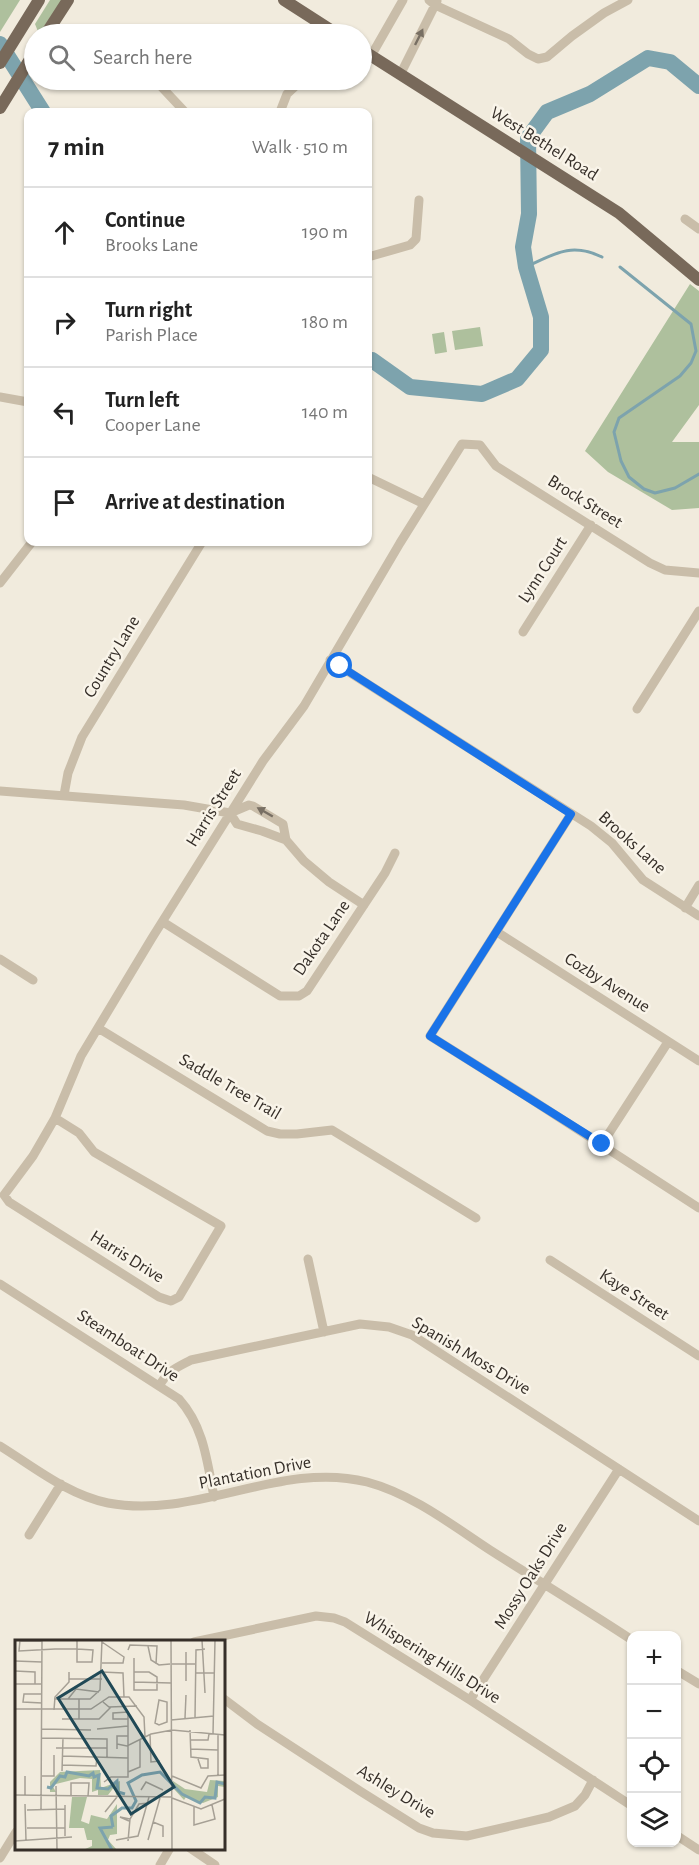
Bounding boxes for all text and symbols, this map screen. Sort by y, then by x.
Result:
search box [24,24,372,90]
one-way arrow [414,29,423,46]
icon: search [45,41,78,74]
text: Search here [93,46,192,68]
street label: West Bethel Road [487,104,601,184]
text: 7 min [48,134,105,160]
text: Walk · 510 m [252,137,348,157]
text: Continue [105,209,185,231]
icon: ahead [48,216,81,249]
text: 190 m [302,222,348,242]
text: Brooks Lane [105,235,198,255]
text: Turn right [105,299,192,321]
icon: right [48,306,81,339]
text: 180 m [302,312,348,332]
text: Parish Place [105,325,198,345]
text: Turn left [105,389,179,411]
icon: left [48,396,81,429]
text: 140 m [302,402,348,422]
text: Cooper Lane [105,415,201,435]
street label: Brock Street [544,472,626,532]
icon: arrive [48,486,81,519]
text: Arrive at destination [105,491,285,513]
street label: Lynn Court [515,534,571,606]
street label: Country Lane [81,613,143,701]
route start [326,652,352,678]
street label: Harris Street [183,766,245,850]
one-way arrow [257,807,273,818]
street label: Brooks Lane [595,808,669,878]
street label: Dakota Lane [290,897,354,979]
street label: Cozby Avenue [561,950,653,1016]
street label: Saddle Tree Trail [176,1051,284,1123]
route end [588,1130,614,1156]
street label: Harris Drive [87,1227,167,1287]
street label: Kaye Street [596,1266,672,1324]
street label: Steamboat Drive [74,1306,182,1386]
street label: Spanish Moss Drive [409,1314,533,1398]
street label: Plantation Drive [197,1453,313,1493]
street label: Mossy Oaks Drive [491,1520,571,1632]
street label: Whispering Hills Drive [360,1609,504,1707]
map controls [627,1631,681,1847]
button: + [627,1631,681,1685]
inset map [15,1640,225,1850]
button: − [627,1685,681,1739]
button: locate [627,1739,681,1793]
street label: Ashley Drive [354,1762,438,1822]
button: layers [627,1793,681,1847]

